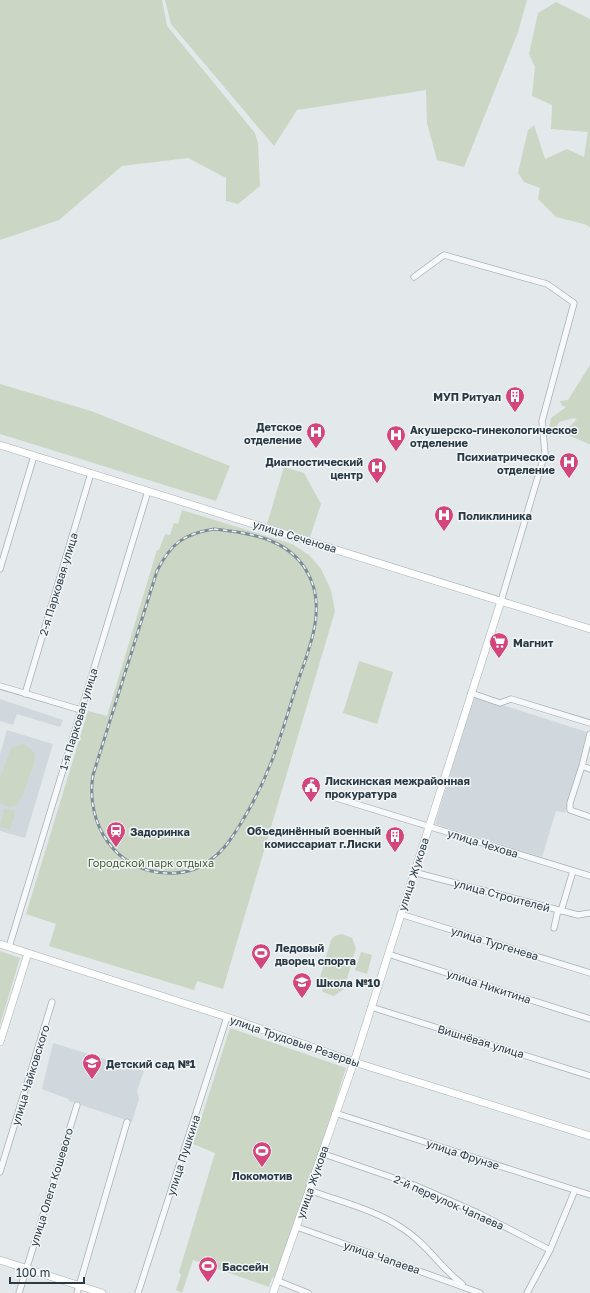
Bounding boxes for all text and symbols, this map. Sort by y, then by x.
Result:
building icon: МУП Ритуал [504,385,526,413]
place label: МУП Ритуал [433,390,501,403]
place label: Детское отделение [244,420,303,446]
hospital icon: Детское отделение [305,421,327,449]
place label: Акушерско-гинекологическое отделение [410,423,578,449]
hospital icon: Акушерско-гинекологическое отделение [385,424,407,452]
place label: Психиатрическое отделение [457,450,556,476]
hospital icon: Психиатрическое отделение [558,451,580,479]
place label: Диагностический центр [266,455,363,481]
hospital icon: Диагностический центр [366,456,388,484]
hospital icon: Поликлиника [433,504,455,532]
place label: Поликлиника [458,509,532,522]
street label: улица Сеченова [251,517,339,555]
street label: 2-я Парковая улица [36,531,80,637]
supermarket icon: Магнит [488,631,510,659]
place label: Магнит [513,636,554,649]
street label: 1-я Парковая улица [56,666,100,772]
place label: Лискинская межрайонная прокуратура [325,774,470,800]
public building icon: Лискинская межрайонная прокуратура [300,775,322,803]
station icon: Задоринка [105,820,127,848]
place label: Объединённый военный комиссариат г.Лиски [247,824,381,850]
place label: Задоринка [130,825,190,838]
building icon: Объединённый военный комиссариат г.Лиски [384,825,406,853]
street label: улица Чехова [446,826,520,860]
street label: улица Жукова [395,836,431,912]
park label: Городской парк отдыха [88,856,214,869]
street label: улица Строителей [453,876,551,914]
street label: улица Тургенева [450,924,540,962]
place label: Ледовый дворец спорта [275,941,356,967]
sports icon: Ледовый дворец спорта [250,942,272,970]
street label: улица Никитина [445,966,533,1006]
school or university icon: Школа №10 [291,971,313,999]
place label: Школа №10 [316,976,380,989]
street label: улица Трудовые Резервы [228,1013,362,1069]
street label: Вишнёвая улица [436,1022,526,1060]
street label: улица Чайковского [9,1023,52,1127]
school or university icon: Детский сад №1 [81,1052,103,1080]
place label: Детский сад №1 [106,1057,196,1070]
street label: улица Пушкина [164,1113,202,1197]
street label: улица Олега Кошевого [27,1126,75,1248]
street label: улица Фрунзе [425,1136,501,1172]
sports icon: Локомотив [251,1140,273,1168]
street label: улица Жукова [293,1144,331,1220]
place label: Локомотив [232,1169,293,1182]
street label: 2-й переулок Чапаева [392,1172,506,1232]
street label: улица Чапаева [342,1238,422,1276]
sports icon: Бассейн [197,1255,219,1283]
scale bar [10,1259,84,1285]
place label: Бассейн [222,1260,269,1273]
text: 100 m [16,1265,50,1280]

